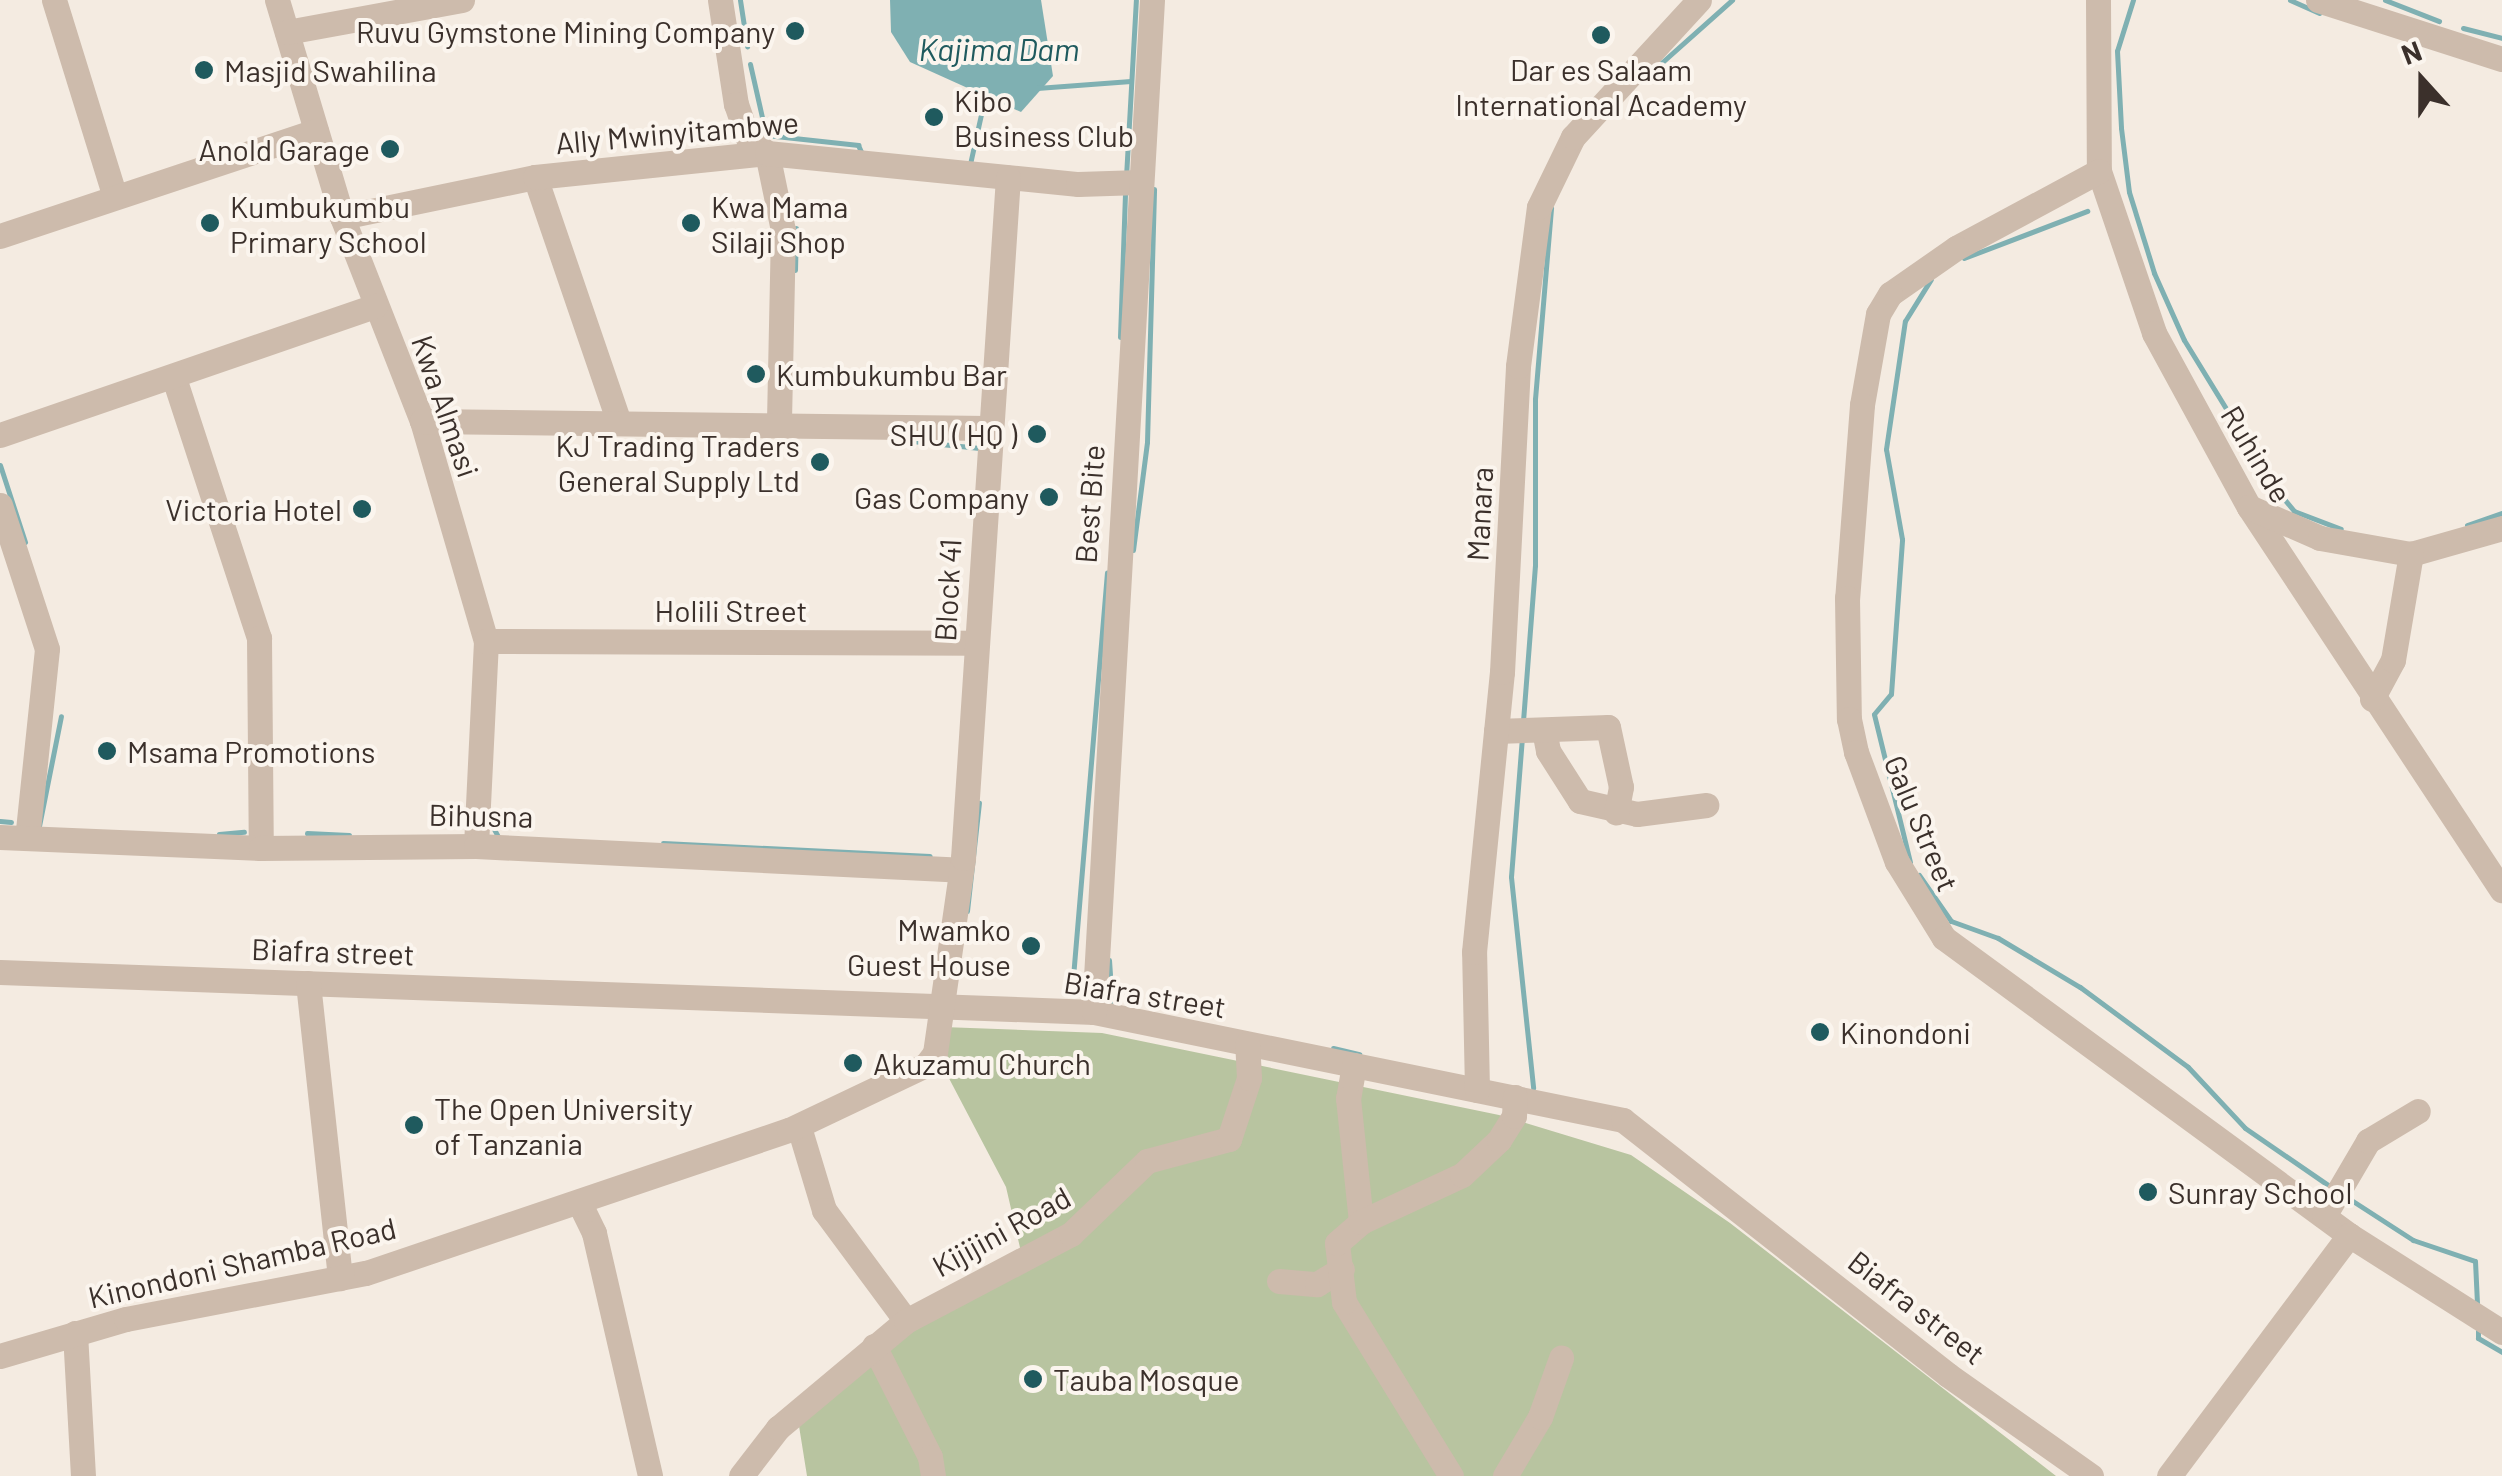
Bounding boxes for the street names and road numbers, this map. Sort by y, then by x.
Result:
street label: Ally Mwinyitambwe [554,103,800,161]
street label: Kwa Almasi [405,330,487,482]
street label: Ruhinde [2214,399,2300,509]
street label: Best Bite [1067,444,1111,564]
street label: Manara [1459,466,1499,562]
street label: Block 41 [926,538,968,642]
street label: Holili Street [655,592,807,628]
street label: Galu Street [1877,750,1967,896]
street label: Bihusna [428,796,534,834]
street label: Biafra street [251,930,415,972]
street label: Biafra street [1062,963,1228,1025]
street label: Kijijini Road [926,1178,1076,1284]
street label: Kinondoni Shamba Road [85,1209,399,1315]
street label: Biafra street [1842,1243,1992,1371]

